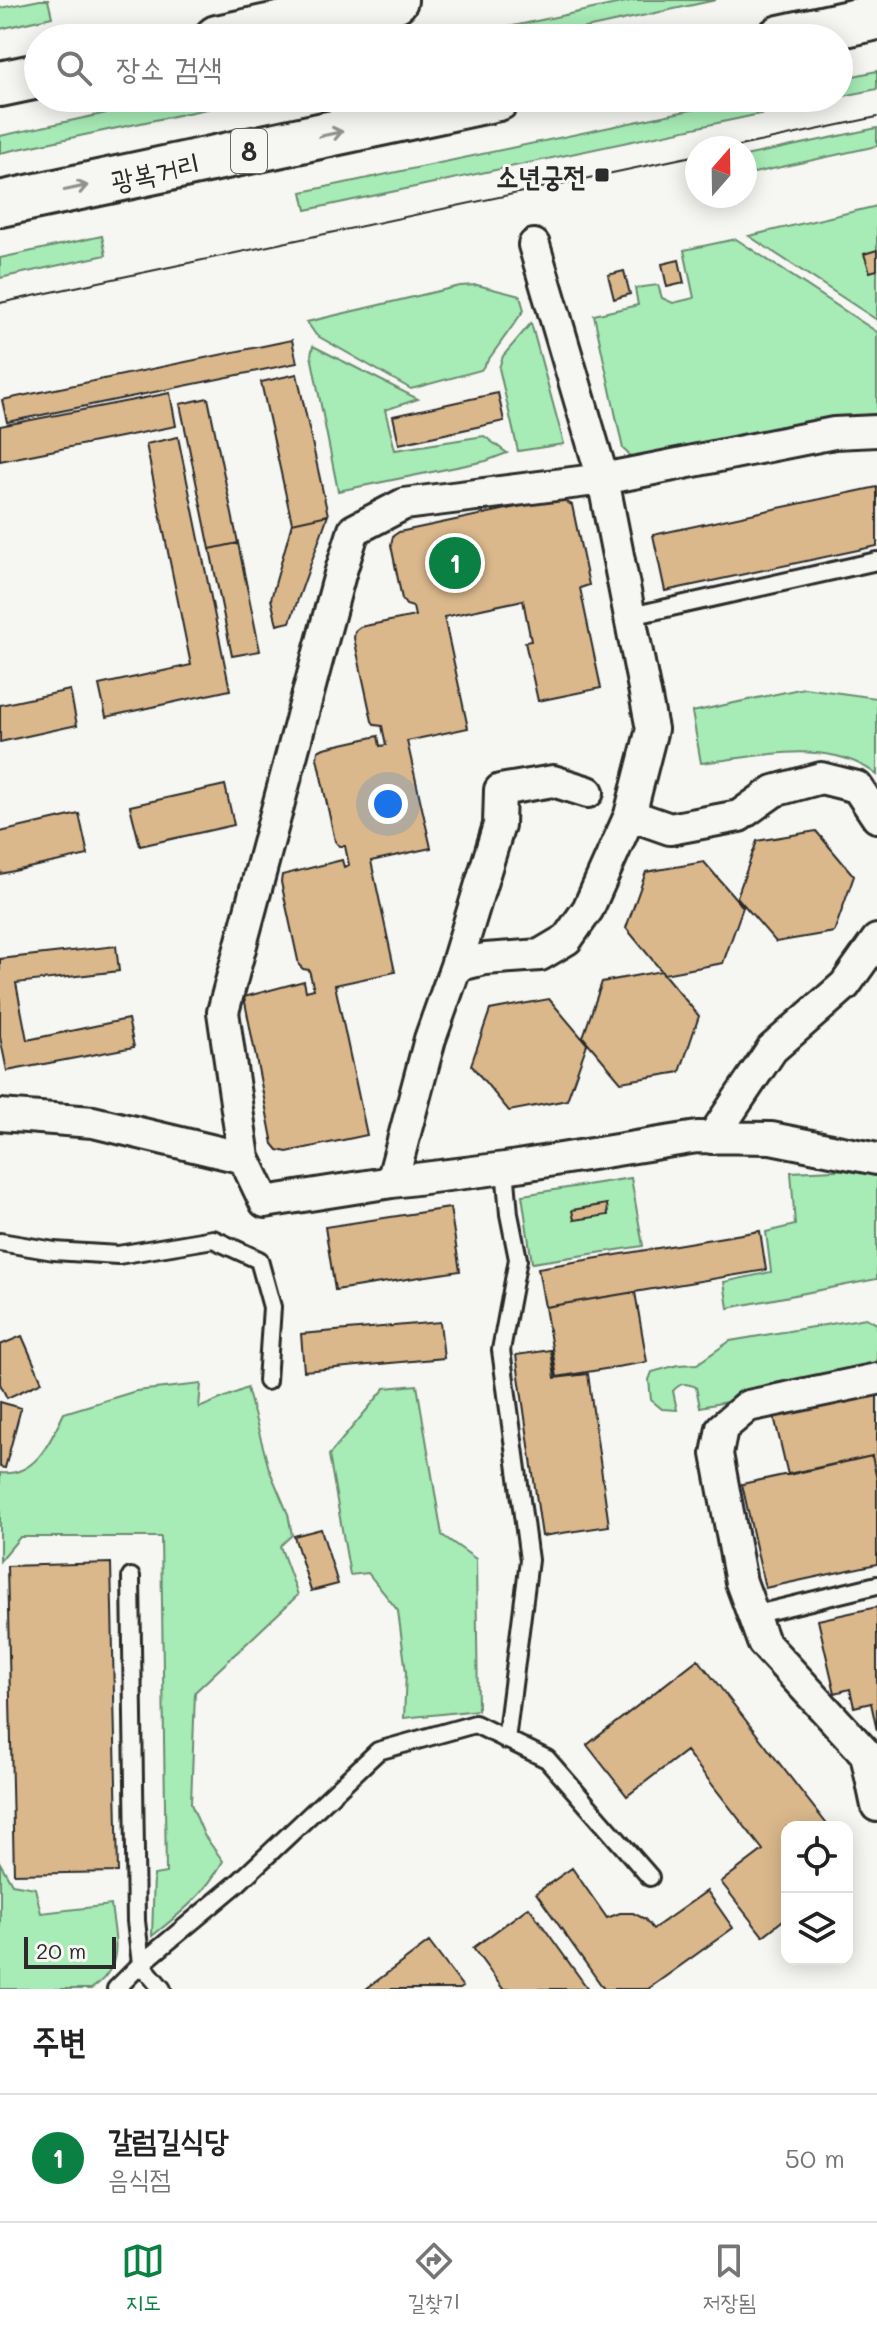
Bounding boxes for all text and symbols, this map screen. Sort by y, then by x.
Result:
search box [24,24,853,112]
icon: search [52,46,96,90]
text: 장소 검색 [116,47,222,87]
one-way arrow [317,126,343,141]
road number: 8 [231,129,267,173]
north arrow [685,136,757,208]
street label: 광복거리 [107,144,203,198]
place label: 소년궁전 [496,157,586,193]
marker: 소년궁전 [593,166,611,184]
one-way arrow [63,180,89,195]
pin: 1 [429,533,481,593]
your location [368,784,408,824]
map controls [781,1821,853,1965]
button: locate [781,1821,853,1893]
button: layers [781,1893,853,1965]
scale bar [24,1933,116,1969]
text: 20 m [36,1936,86,1965]
text: 주변 [32,2017,87,2062]
text: 갈럼길식당 [108,2119,229,2159]
text: 1 [52,2141,64,2175]
text: 50 m [785,2141,845,2175]
text: 음식점 [108,2161,171,2195]
tab: 지도 [121,2239,165,2317]
tab: 길찾기 [407,2239,460,2317]
tab: 저장됨 [703,2239,756,2317]

